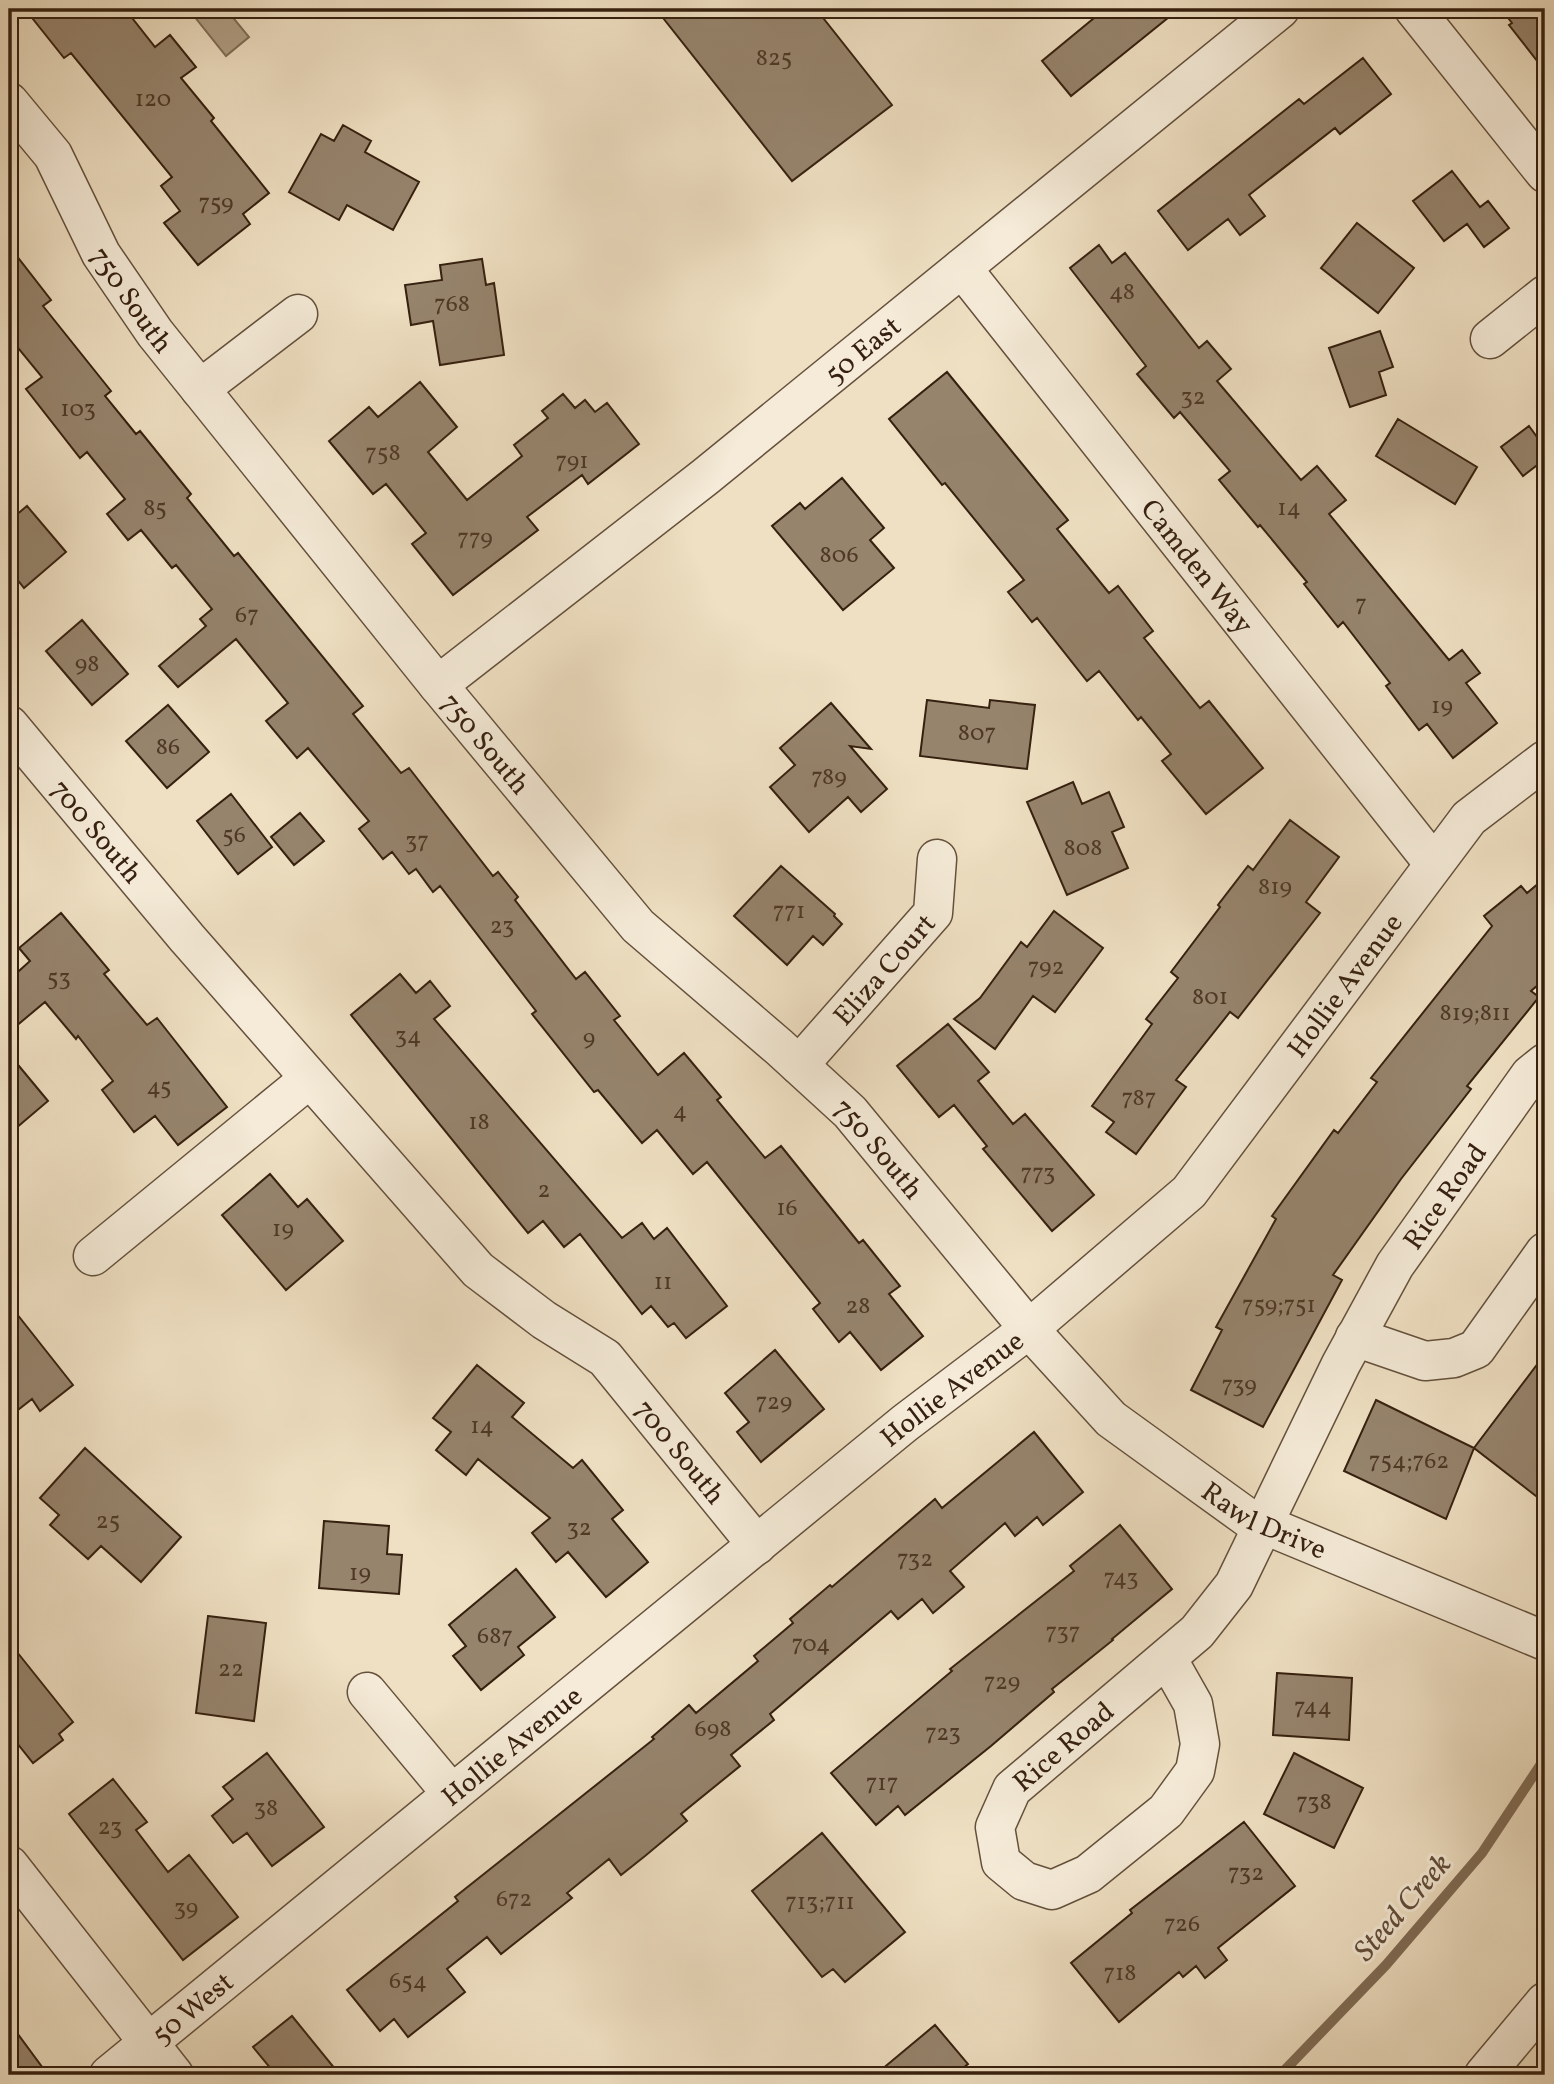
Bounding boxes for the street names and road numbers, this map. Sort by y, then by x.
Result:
street label: 750 South [80,240,181,363]
street label: 50 East [817,308,910,394]
street label: Camden Way [1130,492,1262,643]
street label: 750 South [431,686,538,804]
street label: 700 South [41,772,151,893]
street label: Eliza Court [825,906,946,1035]
street label: Hollie Avenue [1279,906,1413,1067]
street label: 750 South [825,1090,931,1209]
street label: Rice Road [1395,1136,1498,1258]
street label: Hollie Avenue [873,1323,1033,1458]
street label: 700 South [624,1392,733,1514]
street label: Rawl Drive [1192,1473,1332,1570]
street label: Hollie Avenue [434,1678,592,1817]
street label: Rice Road [1005,1693,1124,1802]
street label: 50 West [144,1964,243,2054]

